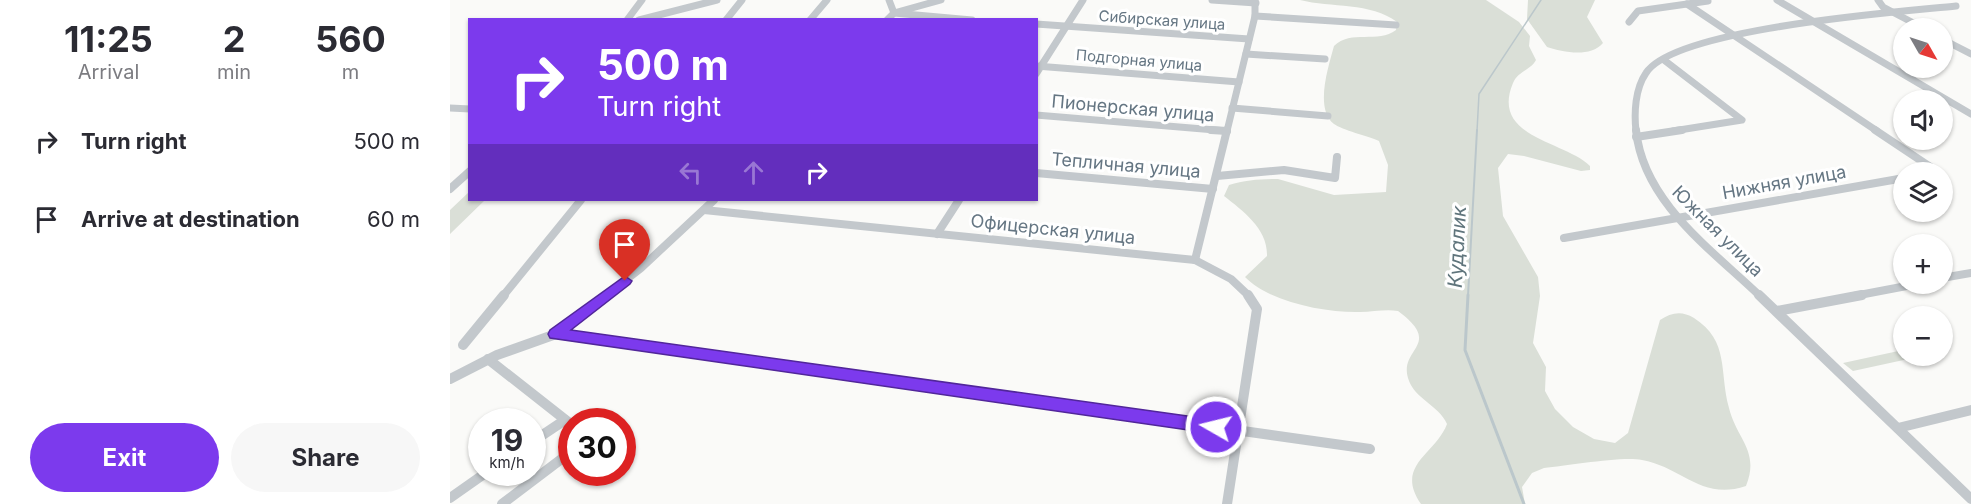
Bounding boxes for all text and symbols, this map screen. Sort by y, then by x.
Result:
street label: Сибирская улица [1098,6,1226,34]
text: 11:25 [64,17,153,61]
text: 2 [223,17,245,61]
text: 560 [315,17,386,61]
north arrow [1893,18,1953,78]
map controls [1893,18,1953,366]
text: 500 m [597,39,729,90]
icon: right [498,42,576,120]
street label: Подгорная улица [1075,45,1203,75]
text: Arrival [78,60,139,84]
text: min [217,60,251,84]
text: m [342,60,359,84]
text: Turn right [597,90,721,123]
street label: Пионерская улица [1051,90,1215,126]
button: sound [1893,90,1953,150]
icon: right [30,125,63,158]
text: Turn right [81,128,187,154]
text: 500 m [353,128,420,154]
street label: Тепличная улица [1051,148,1201,182]
icon: left [674,156,707,189]
icon: ahead [737,156,770,189]
icon: right [800,156,833,189]
street label: Нижняя улица [1720,161,1848,203]
button: layers [1893,162,1953,222]
street label: Южная улица [1668,181,1768,281]
icon: arrive [30,203,63,236]
water label: Кудалик [1443,204,1471,289]
text: Arrive at destination [81,206,300,232]
text: 60 m [367,206,420,232]
street label: Офицерская улица [970,210,1136,248]
pin [599,219,650,281]
icon: arrive [608,228,641,261]
button: + [1893,234,1953,294]
button: − [1893,306,1953,366]
position arrow [1184,395,1248,459]
speed limit sign: 30 [558,408,636,486]
text: 19 [491,422,523,458]
button: Exit [30,423,219,492]
button: Share [231,423,420,492]
text: km/h [489,453,525,472]

